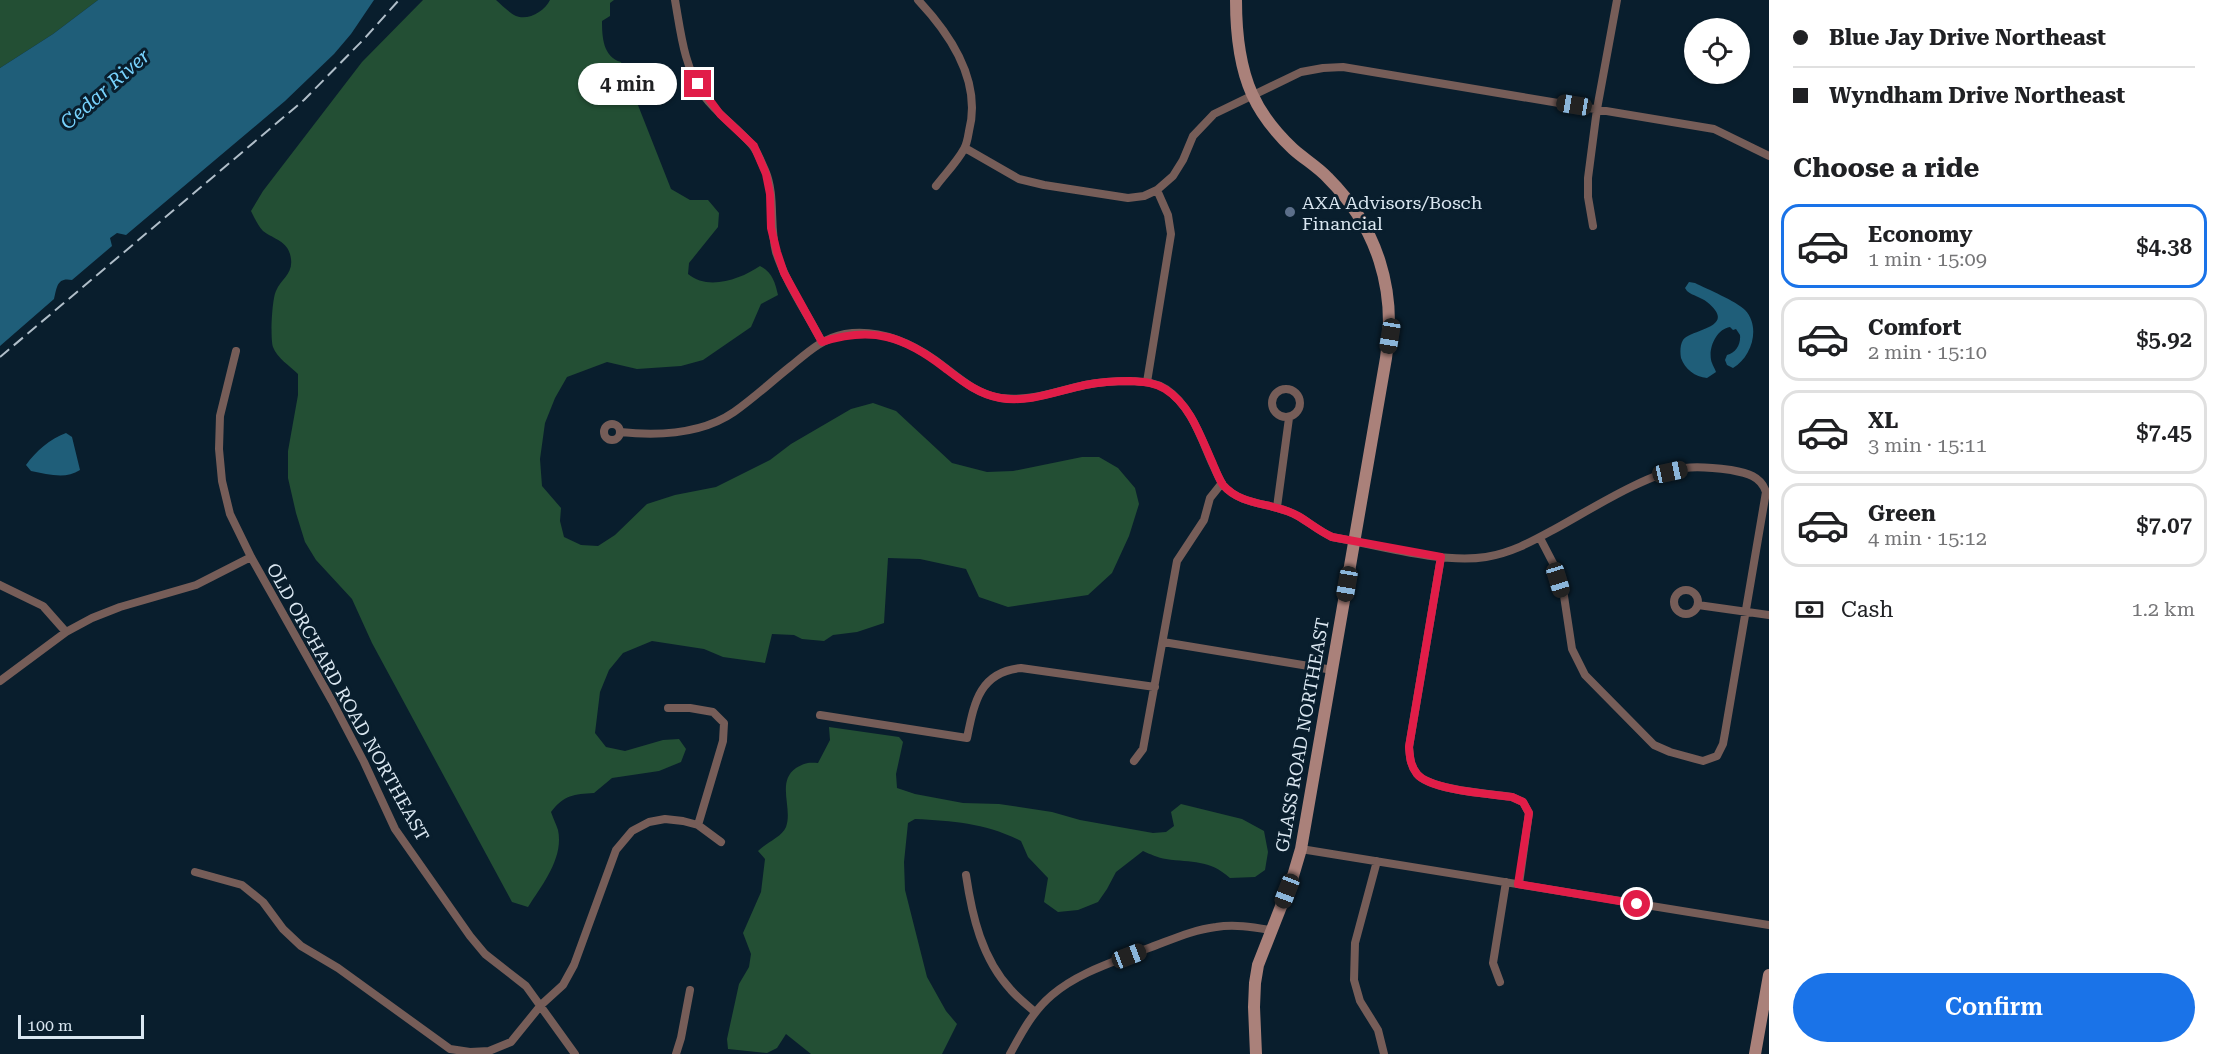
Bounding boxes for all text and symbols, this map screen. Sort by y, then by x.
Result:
map controls [1684,18,1750,84]
button: locate [1684,18,1750,84]
text: Blue Jay Drive Northeast [1829,25,2106,50]
water label: Cedar River [55,43,155,134]
callout: 4 min [578,63,677,105]
route end [684,70,711,97]
text: 4 min [600,72,655,96]
text: Wyndham Drive Northeast [1829,83,2125,108]
car [1555,93,1593,117]
text: Choose a ride [1793,152,1979,184]
place label: AXA Advisors/Bosch Financial [1302,192,1483,234]
marker: AXA Advisors/Bosch Financial [1283,205,1297,219]
icon: car [1796,219,1850,273]
text: Economy [1868,222,1972,247]
text: $4.38 [2136,234,2192,259]
text: 1 min · 15:09 [1868,247,1987,271]
icon: car [1796,312,1850,366]
text: Comfort [1868,315,1961,340]
car [1378,317,1402,355]
text: $5.92 [2136,327,2192,352]
text: 2 min · 15:10 [1868,340,1987,364]
icon: car [1796,405,1850,459]
text: XL [1868,408,1898,433]
text: $7.45 [2136,420,2192,445]
text: 3 min · 15:11 [1868,433,1987,457]
car [1651,459,1689,485]
icon: car [1796,498,1850,552]
text: Green [1868,501,1936,526]
text: $7.07 [2136,513,2192,538]
text: 4 min · 15:12 [1868,526,1987,550]
street label: OLD ORCHARD ROAD NORTHEAST [263,559,433,845]
car [1544,560,1572,600]
car [1335,565,1359,603]
icon: cash [1793,593,1826,626]
text: Cash [1841,597,1893,622]
text: 1.2 km [2131,597,2195,621]
street label: GLASS ROAD NORTHEAST [1271,616,1333,854]
car [1272,871,1302,911]
route start [1623,890,1650,917]
car [1109,941,1149,971]
button: Confirm [1793,973,2195,1042]
scale bar [18,1012,144,1040]
text: 100 m [27,1016,73,1035]

